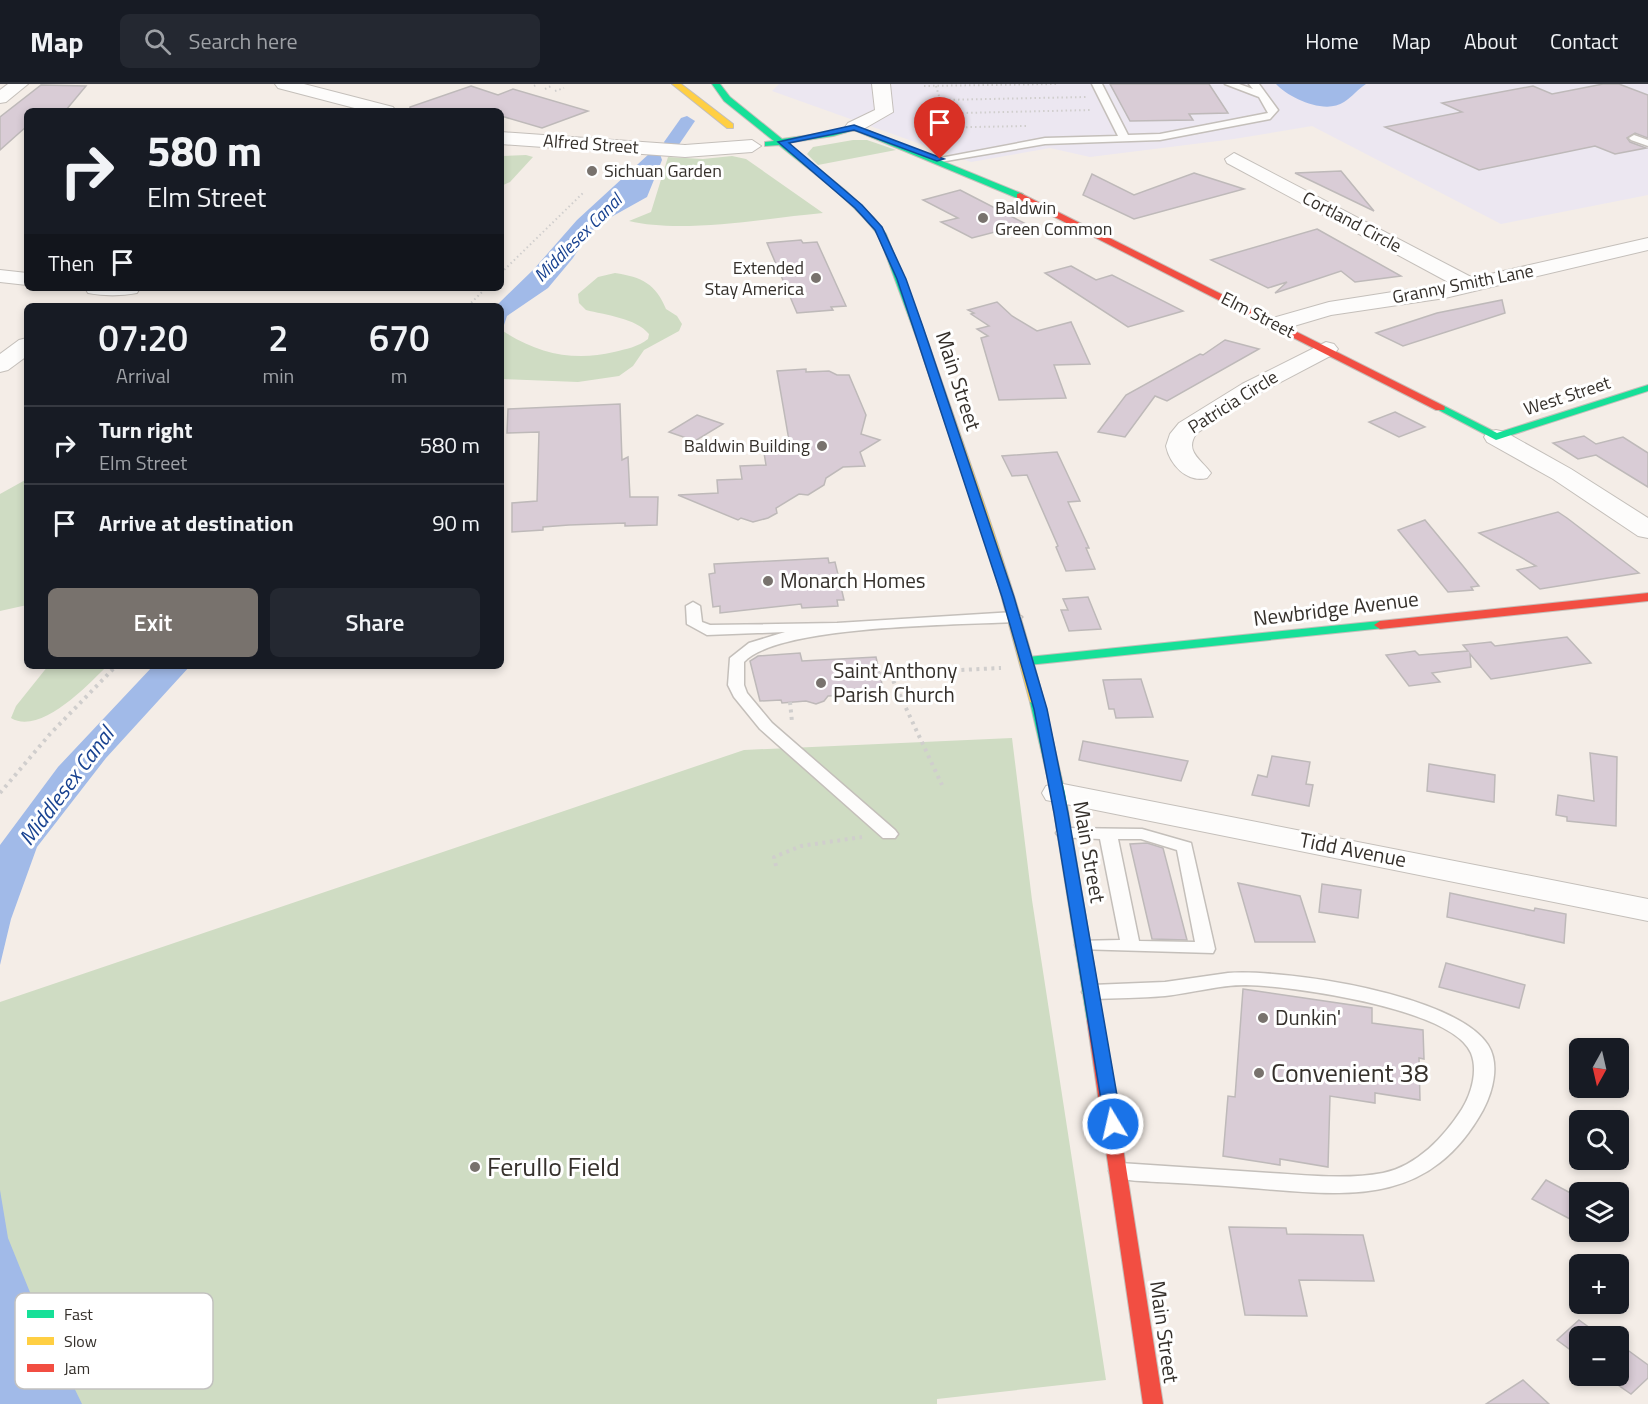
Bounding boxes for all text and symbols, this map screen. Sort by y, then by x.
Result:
search box [120,14,540,68]
text: Map [30,20,84,63]
text: Search here [189,24,298,58]
icon: search [141,25,174,58]
text: Home [1305,25,1359,57]
text: Map [1392,25,1431,57]
text: About [1464,25,1517,57]
text: Contact [1550,25,1618,57]
pin [914,97,965,159]
icon: arrive [923,106,956,139]
text: 580 m [147,118,262,182]
street label: Alfred Street [542,127,640,160]
icon: right [48,132,126,210]
place label: Sichuan Garden [604,157,722,184]
marker: Sichuan Garden [585,164,599,178]
text: Elm Street [147,176,266,217]
street label: Cortland Circle [1298,184,1407,259]
water label: Middlesex Canal [527,186,629,288]
place label: Baldwin Green Common [995,194,1112,242]
marker: Baldwin Green Common [976,211,990,225]
text: Then [48,246,94,280]
icon: arrive [106,246,139,279]
place label: Extended Stay America [705,254,804,302]
street label: Granny Smith Lane [1390,257,1536,310]
marker: Extended Stay America [809,271,823,285]
street label: Elm Street [1217,284,1300,345]
text: 07:20 [99,310,188,365]
text: 2 [268,310,288,365]
text: 670 [369,310,429,365]
street label: Main Street [928,327,990,435]
text: Arrival [116,360,170,391]
text: min [262,360,294,391]
text: m [391,360,407,391]
street label: Patricia Circle [1182,363,1283,440]
street label: West Street [1520,369,1614,422]
text: Turn right [99,413,193,447]
text: 580 m [420,428,480,462]
icon: right [48,429,81,462]
place label: Baldwin Building [684,432,810,459]
marker: Baldwin Building [815,439,829,453]
text: Elm Street [99,447,187,478]
text: Arrive at destination [99,506,294,540]
text: 90 m [432,506,480,540]
icon: arrive [48,507,81,540]
place label: Monarch Homes [780,564,926,596]
marker: Monarch Homes [761,574,775,588]
street label: Newbridge Avenue [1251,582,1420,634]
button: Exit [48,588,258,657]
button: Share [270,588,480,657]
place label: Saint Anthony Parish Church [833,654,957,710]
marker: Saint Anthony Parish Church [814,676,828,690]
water label: Middlesex Canal [10,718,123,852]
street label: Main Street [1065,798,1115,906]
street label: Tidd Avenue [1297,823,1409,875]
place label: Dunkin' [1275,1001,1341,1033]
marker: Dunkin' [1256,1011,1270,1025]
north arrow [1569,1038,1629,1098]
map controls [1569,1038,1629,1386]
place label: Convenient 38 [1271,1053,1428,1092]
marker: Convenient 38 [1252,1066,1266,1080]
position arrow [1081,1092,1145,1156]
button: search [1569,1110,1629,1170]
place label: Ferullo Field [487,1147,620,1186]
marker: Ferullo Field [468,1160,482,1174]
button: layers [1569,1182,1629,1242]
button: + [1569,1254,1629,1314]
street label: Main Street [1142,1279,1188,1386]
legend [15,1293,213,1389]
text: Fast [64,1302,93,1326]
button: − [1569,1326,1629,1386]
text: Slow [64,1329,97,1353]
text: Jam [64,1356,90,1380]

